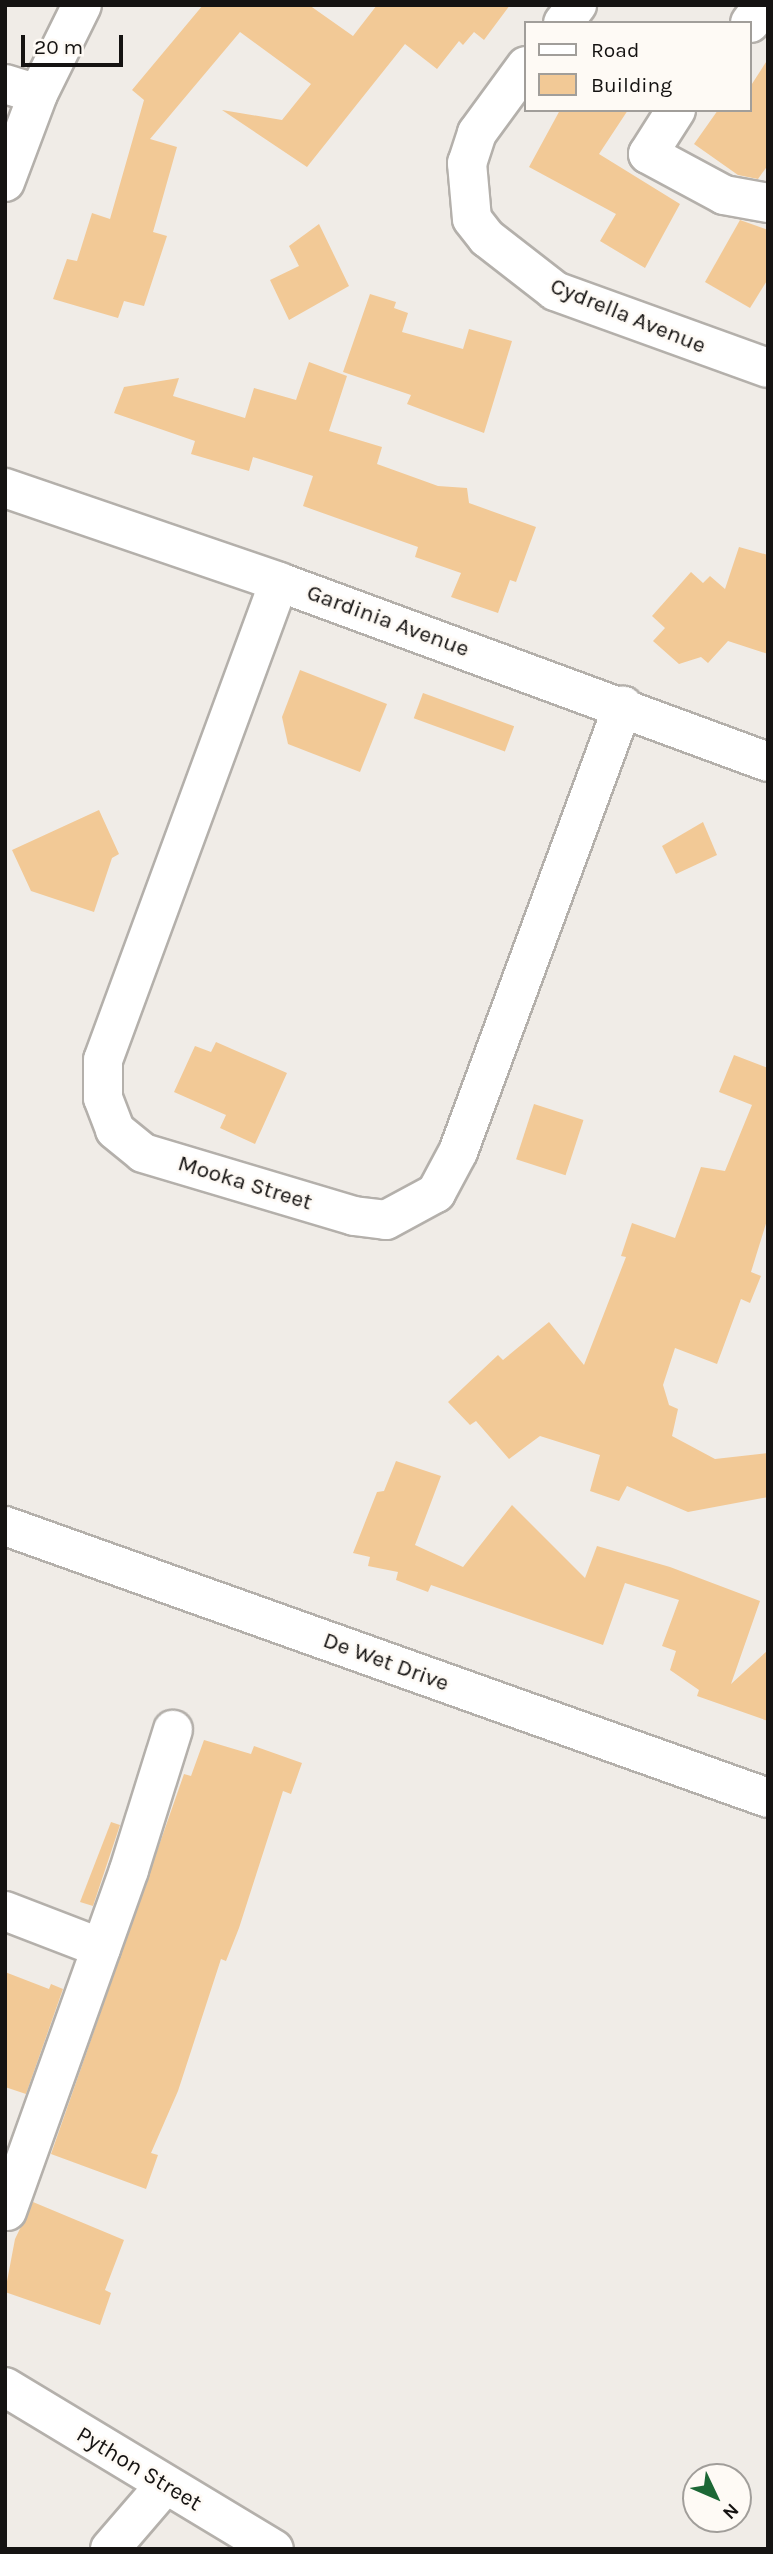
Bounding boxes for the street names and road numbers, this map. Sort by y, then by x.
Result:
street label: Cydrella Avenue [546,272,710,360]
street label: Gardinia Avenue [303,579,473,663]
street label: Mooka Street [175,1150,315,1216]
street label: De Wet Drive [319,1626,453,1698]
street label: Python Street [71,2421,207,2517]

